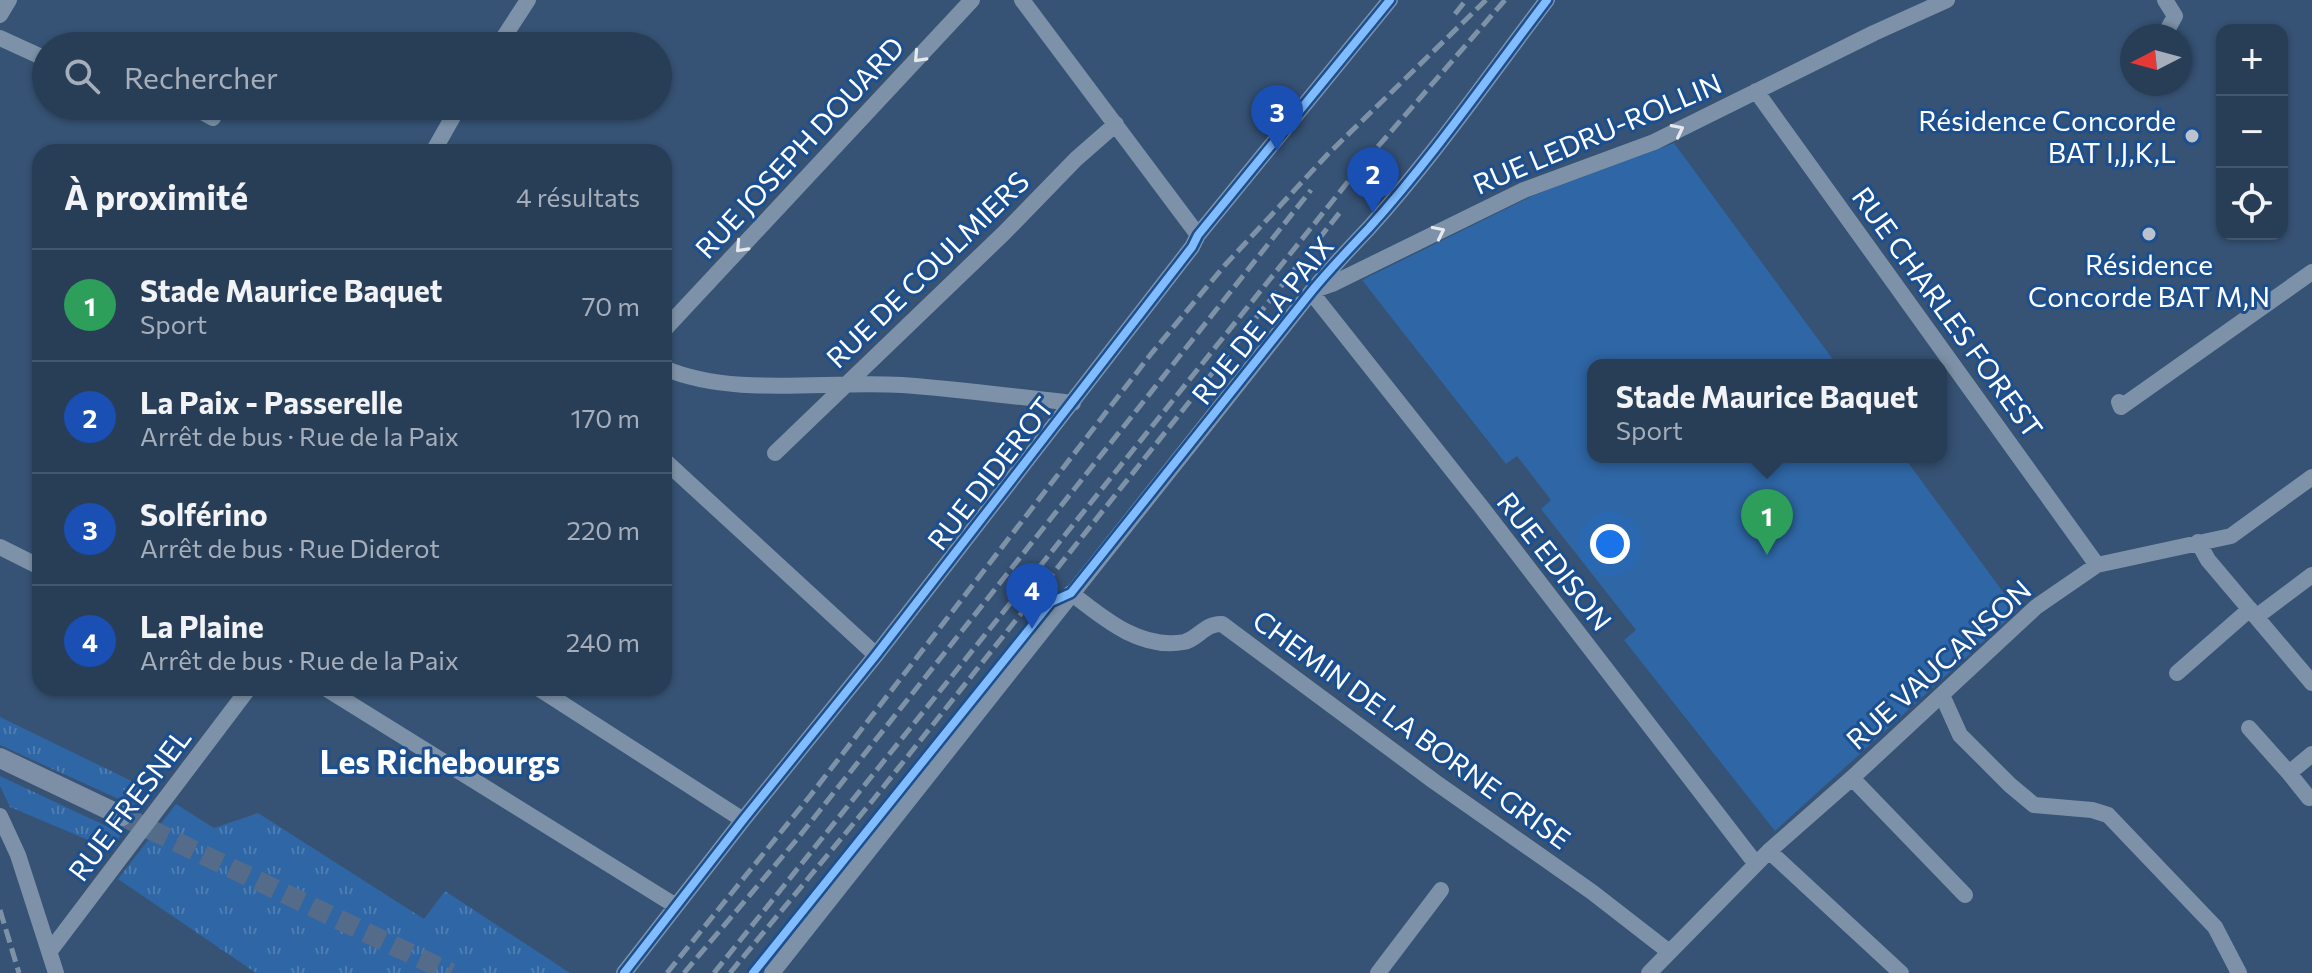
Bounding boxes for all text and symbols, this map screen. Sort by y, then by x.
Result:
north arrow [2120,24,2192,96]
map controls [2216,24,2288,240]
button: + [2216,24,2288,96]
street label: RUE JOSEPH DOUARD [688,29,910,265]
search box [32,32,672,120]
one-way arrow [913,48,928,62]
icon: search [60,54,104,98]
text: Rechercher [124,58,278,95]
street label: RUE LEDRU-ROLLIN [1468,65,1726,201]
pin: 3 [1251,85,1303,151]
button: − [2216,96,2288,168]
place label: Résidence Concorde BAT I,J,K,L [1918,103,2176,169]
one-way arrow [1669,125,1684,140]
marker: Résidence Concorde BAT I,J,K,L [2183,127,2201,145]
pin: 2 [1347,147,1399,213]
street label: RUE DE COULMIERS [819,164,1035,374]
button: locate [2216,168,2288,240]
text: À proximité [64,175,248,217]
street label: RUE CHARLES FOREST [1846,180,2050,444]
text: 4 résultats [516,181,640,212]
marker: Résidence Concorde BAT M,N [2140,225,2158,243]
one-way arrow [1431,226,1445,242]
street label: RUE DE LA PAIX [1184,229,1340,411]
one-way arrow [736,238,751,252]
place label: Résidence Concorde BAT M,N [2028,247,2270,313]
text: Stade Maurice Baquet [140,271,442,308]
text: 1 [84,290,96,321]
text: 70 m [582,290,640,321]
text: Sport [140,308,207,339]
popup [1587,359,1947,463]
text: Stade Maurice Baquet [1616,377,1918,414]
text: La Paix - Passerelle [140,383,403,420]
street label: RUE DIDEROT [920,390,1060,556]
text: 2 [83,402,97,433]
text: 170 m [571,402,640,433]
text: Sport [1616,414,1683,445]
text: Arrêt de bus · Rue de la Paix [140,420,459,451]
street label: RUE EDISON [1490,485,1620,637]
pin: 1 [1741,489,1793,555]
text: Solférino [140,495,268,532]
text: 3 [82,514,98,545]
text: 220 m [567,514,640,545]
your location [1590,524,1630,564]
text: Arrêt de bus · Rue Diderot [140,532,440,563]
pin: 4 [1006,563,1058,629]
street label: RUE VAUCANSON [1839,572,2037,756]
street label: CHEMIN DE LA BORNE GRISE [1247,602,1577,856]
text: La Plaine [140,607,264,644]
text: 4 [82,626,98,657]
text: 240 m [566,626,640,657]
text: Arrêt de bus · Rue de la Paix [140,644,459,675]
street label: RUE FRESNEL [61,721,197,887]
district label: Les Richebourgs [320,741,560,781]

